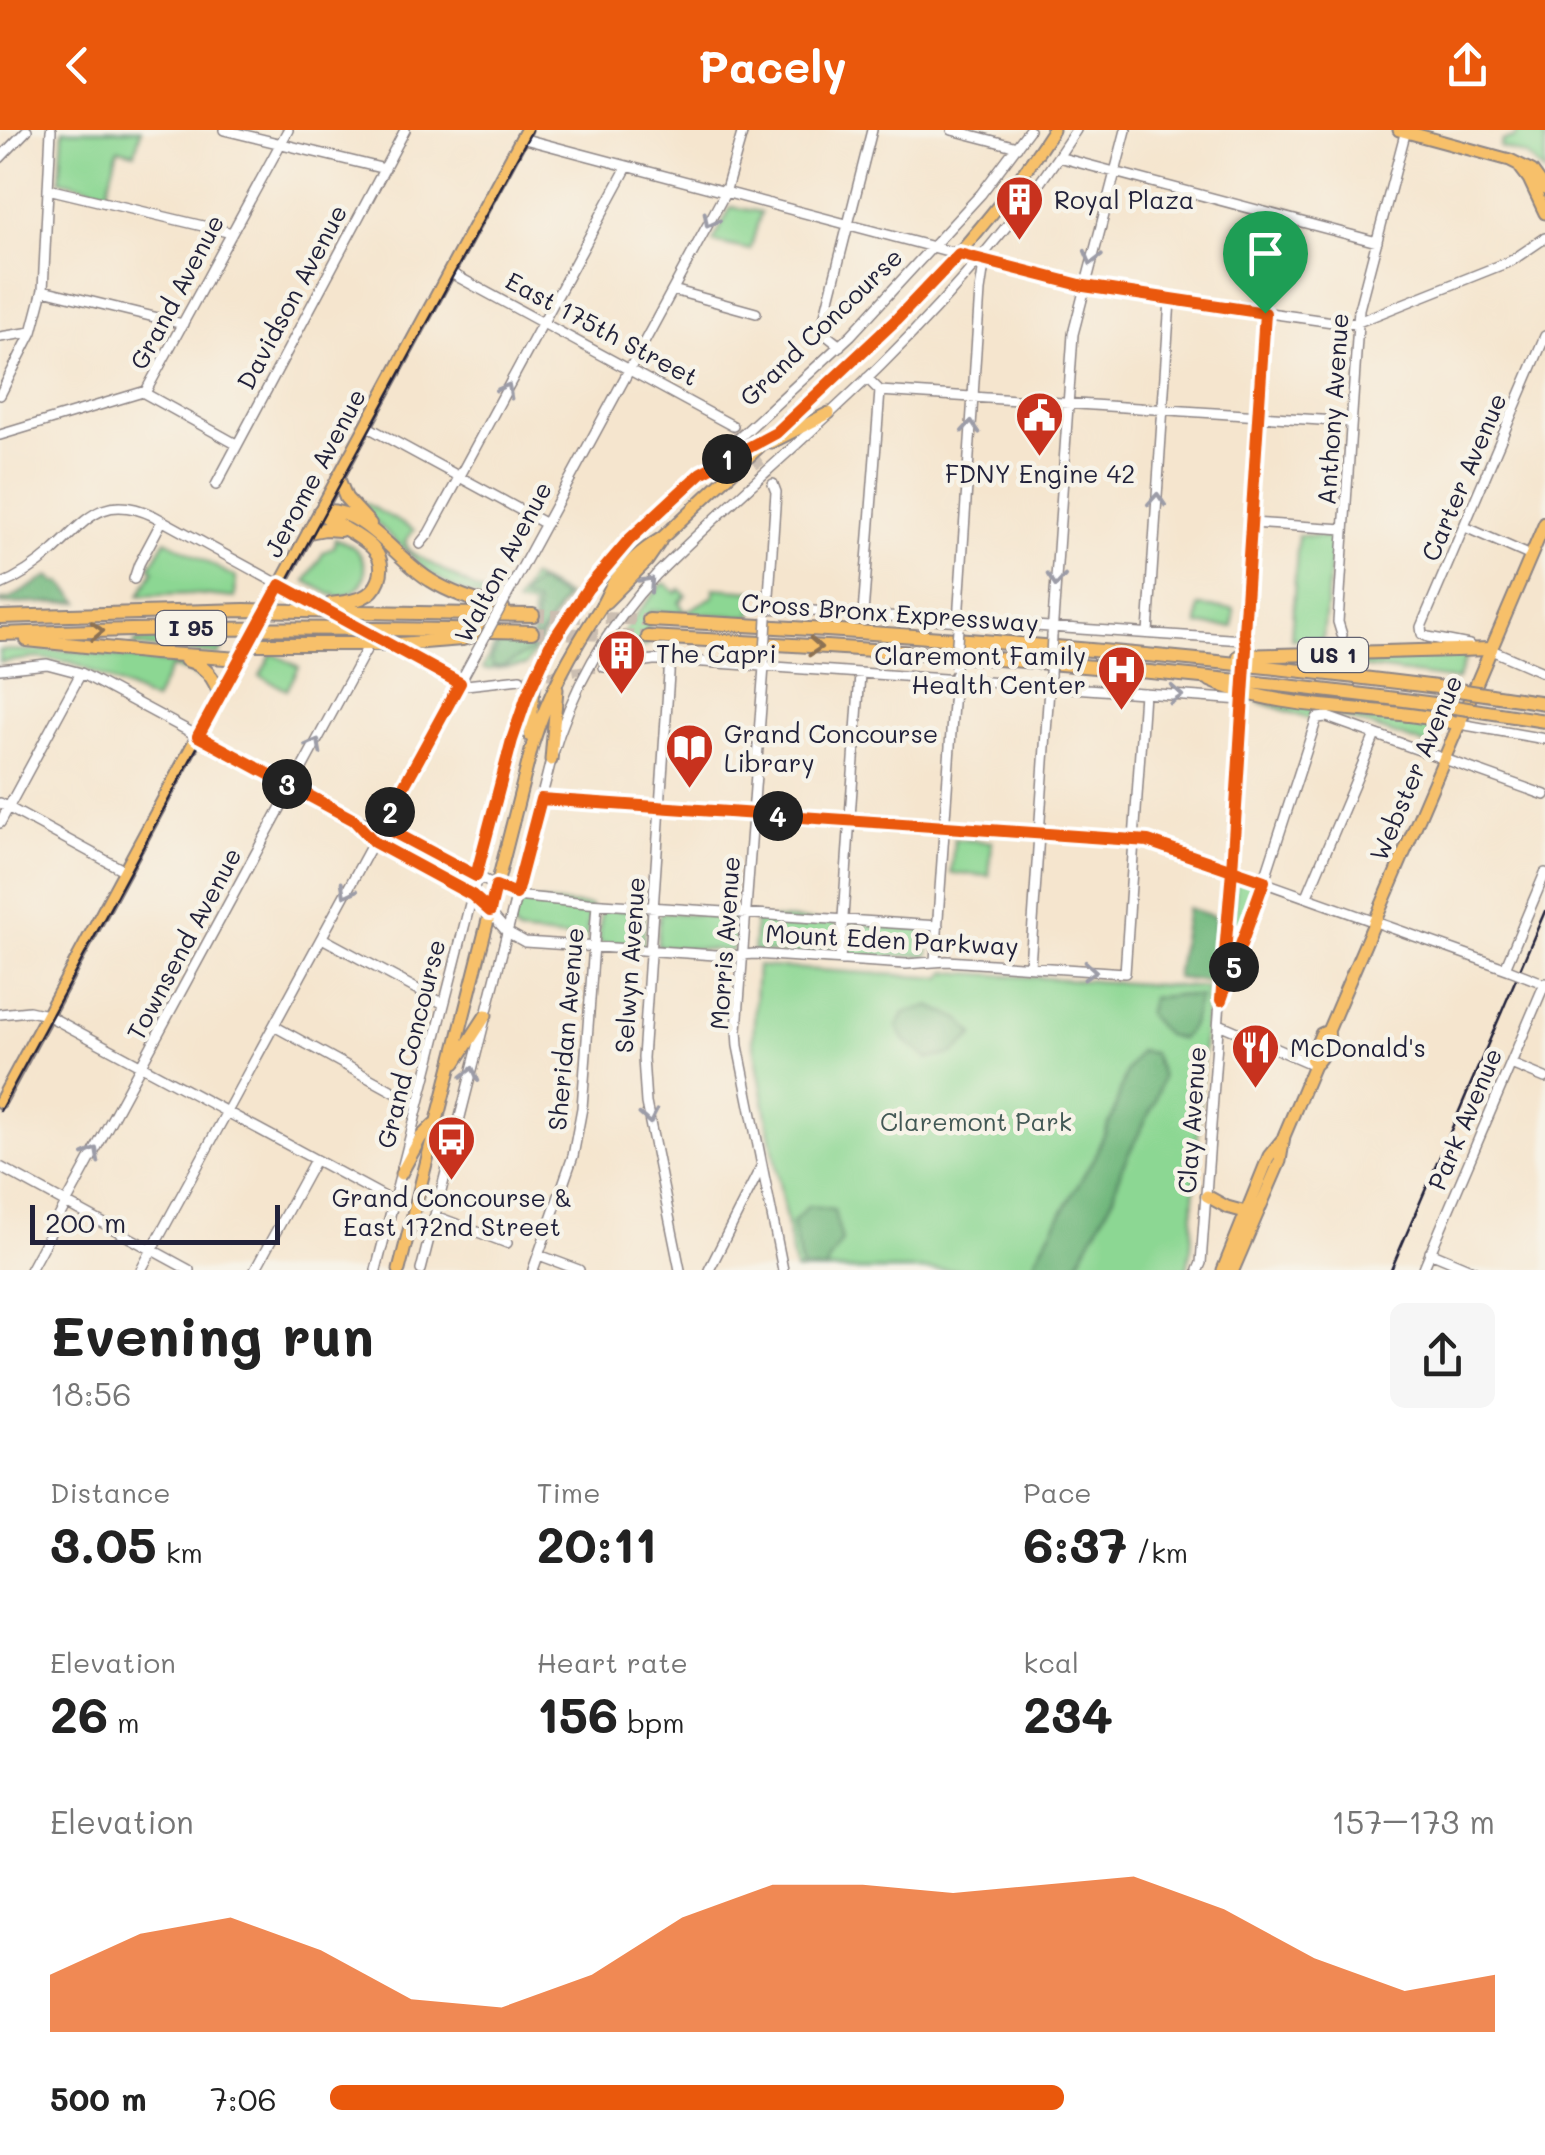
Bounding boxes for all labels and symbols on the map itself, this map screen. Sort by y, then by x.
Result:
building icon: Royal Plaza [993,174,1045,242]
place label: Royal Plaza [1054,183,1194,216]
street label: Davidson Avenue [229,199,353,394]
street label: Grand Avenue [122,209,230,374]
one-way arrow [703,211,722,229]
pin [1223,211,1308,314]
street label: Grand Concourse [732,240,908,412]
one-way arrow [1082,249,1103,266]
street label: East 175th Street [501,264,704,392]
street label: Anthony Avenue [1309,312,1356,506]
street label: Jerome Avenue [256,383,372,562]
one-way arrow [494,383,513,401]
street label: Carter Avenue [1413,388,1513,565]
public building icon: FDNY Engine 42 [1014,390,1066,458]
one-way arrow [960,419,981,435]
pin: 1 [702,434,752,484]
place label: FDNY Engine 42 [945,457,1135,489]
street label: Walton Avenue [446,475,558,648]
one-way arrow [1146,492,1167,508]
one-way arrow [1046,573,1067,589]
one-way arrow [637,577,655,595]
street label: Cross Bronx Expressway [740,586,1040,639]
road number: I 95 [156,611,226,645]
one-way arrow [90,620,106,641]
building icon: The Capri [595,628,647,696]
one-way arrow [808,636,824,657]
place label: The Capri [656,637,777,669]
road number: US 1 [1298,638,1368,672]
place label: Claremont Family Health Center [874,639,1086,700]
hospital icon: Claremont Family Health Center [1095,644,1147,712]
street label: Webster Avenue [1361,670,1469,865]
one-way arrow [1168,684,1184,705]
place label: Grand Concourse Library [724,717,938,779]
library icon: Grand Concourse Library [663,722,715,790]
one-way arrow [302,737,322,755]
pin: 3 [262,759,312,809]
pin: 2 [365,787,415,837]
pin: 4 [753,791,803,841]
street label: Townsend Avenue [119,842,247,1045]
street label: Morris Avenue [702,855,746,1031]
street label: Selwyn Avenue [607,876,652,1054]
one-way arrow [339,881,359,899]
street label: Mount Eden Parkway [765,916,1019,963]
street label: Sheridan Avenue [540,926,590,1132]
street label: Grand Concourse [369,936,451,1152]
pin: 5 [1209,942,1259,992]
one-way arrow [1083,959,1099,981]
restaurant icon: McDonald's [1229,1022,1281,1090]
place label: McDonald's [1290,1031,1426,1063]
street label: Park Avenue [1420,1043,1508,1194]
street label: Clay Avenue [1170,1045,1213,1195]
one-way arrow [460,1066,481,1083]
park label: Claremont Park [880,1105,1072,1137]
one-way arrow [638,1108,659,1125]
bus stop icon: Grand Concourse & East 172nd Street [426,1114,478,1182]
one-way arrow [81,1146,100,1164]
place label: Grand Concourse & East 172nd Street [332,1181,572,1242]
scale bar [30,1200,280,1244]

